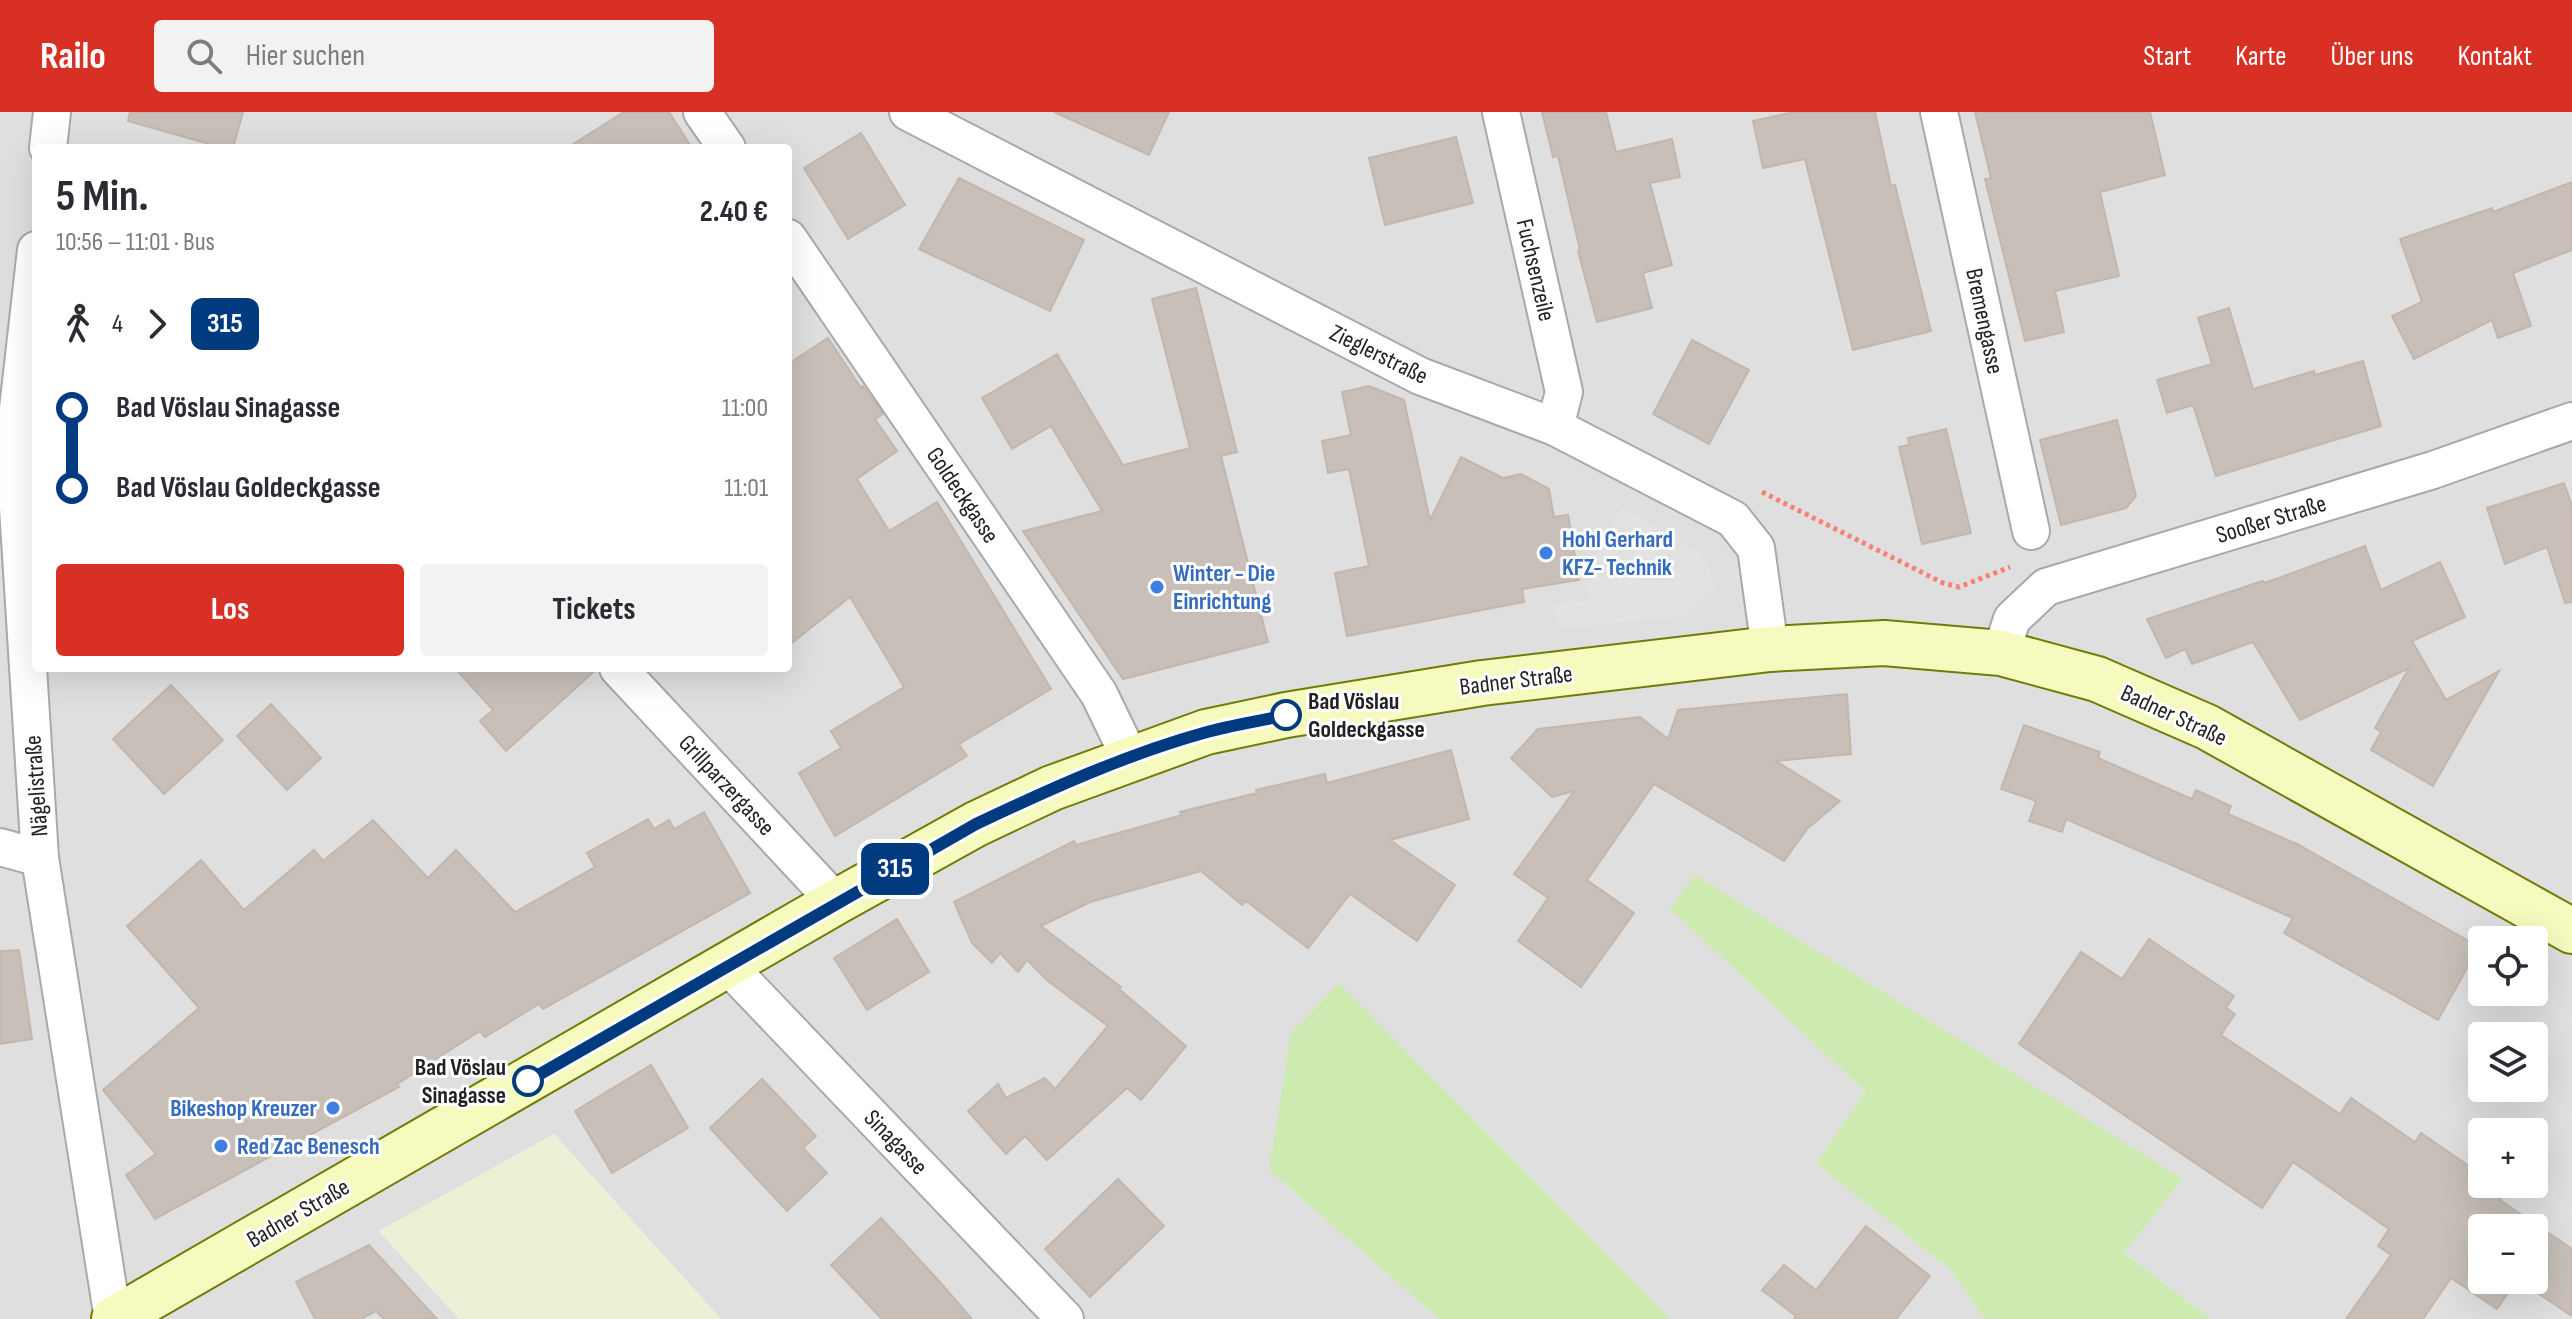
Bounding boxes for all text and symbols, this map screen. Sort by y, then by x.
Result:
search box [154,20,714,92]
text: Railo [40,34,106,79]
icon: search [182,34,226,78]
text: Hier suchen [246,38,365,74]
text: Start [2143,40,2191,73]
text: Karte [2235,40,2287,73]
text: Über uns [2331,40,2414,73]
text: Kontakt [2458,40,2532,73]
text: 5 Min. [56,170,149,223]
text: 2.40 € [700,194,768,230]
street label: Fuchsenzeile [1510,216,1561,324]
text: 10:56 – 11:01 · Bus [56,227,215,258]
street label: Bremengasse [1959,266,2010,377]
icon: walk [56,302,100,346]
icon: forward [135,302,179,346]
text: 315 [207,307,243,340]
text: 4 [112,309,123,340]
street label: Zieglerstraße [1325,318,1433,391]
text: Bad Vöslau Sinagasse [116,390,340,426]
text: 11:00 [722,393,768,424]
street label: Goldeckgasse [920,442,1005,549]
text: Bad Vöslau Goldeckgasse [116,470,381,506]
text: 11:01 [724,473,768,504]
street label: Sooßer Straße [2213,489,2330,550]
place label: Hohl Gerhard KFZ- Technik [1562,525,1673,582]
marker: Hohl Gerhard KFZ- Technik [1537,544,1555,562]
place label: Winter - Die Einrichtung [1173,559,1275,616]
button: Los [56,564,404,656]
button: Tickets [420,564,768,656]
marker: Winter - Die Einrichtung [1148,578,1166,596]
street label: Badner Straße [1458,659,1574,702]
street label: Badner Straße [2116,678,2231,753]
place label: Bad Vöslau Goldeckgasse [1308,687,1425,744]
marker: Bad Vöslau Goldeckgasse [1271,700,1301,730]
street label: Grillparzergasse [672,729,781,842]
street label: Nägelistraße [18,734,55,838]
line badge: 315 [849,843,941,895]
text: 315 [877,852,913,885]
map controls [2468,926,2548,1294]
button: locate [2468,926,2548,1006]
button: layers [2468,1022,2548,1102]
place label: Bad Vöslau Sinagasse [415,1053,506,1110]
marker: Bad Vöslau Sinagasse [513,1066,543,1096]
place label: Bikeshop Kreuzer [170,1094,318,1123]
marker: Bikeshop Kreuzer [324,1099,342,1117]
street label: Sinagasse [858,1104,934,1181]
button: + [2468,1118,2548,1198]
place label: Red Zac Benesch [237,1132,380,1161]
marker: Red Zac Benesch [212,1137,230,1155]
street label: Badner Straße [242,1172,355,1254]
button: − [2468,1214,2548,1294]

